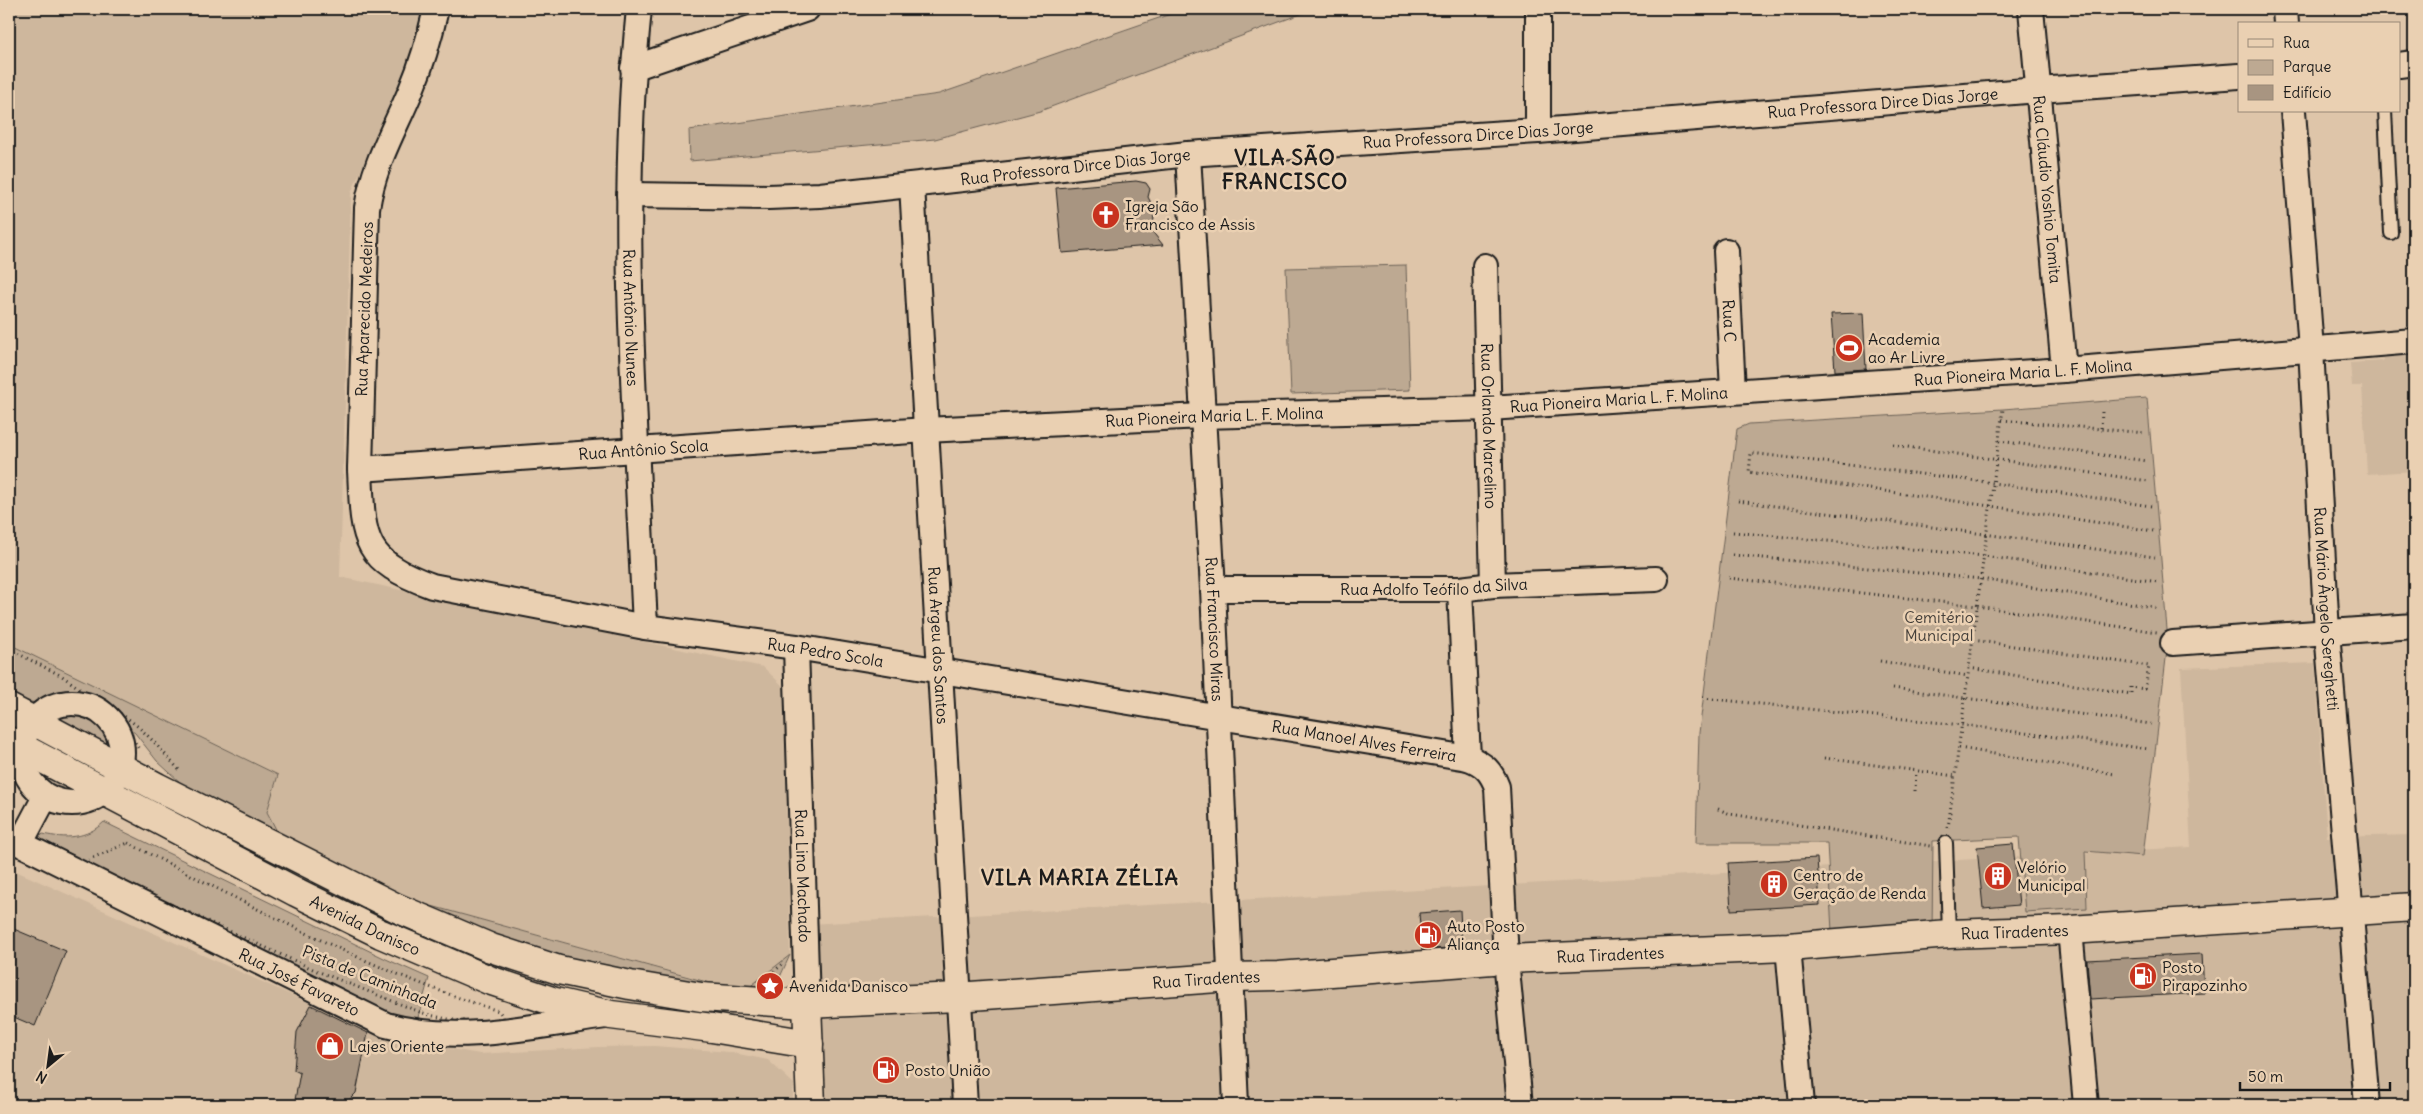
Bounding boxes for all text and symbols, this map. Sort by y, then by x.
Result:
legend [2238,22,2400,112]
text: Rua [2283,33,2310,52]
text: Parque [2283,57,2331,76]
street label: Rua Professora Dirce Dias Jorge [1767,83,1999,122]
text: Edifício [2283,83,2331,102]
street label: Rua Cláudio Yoshio Tomita [2029,94,2066,284]
street label: Rua Professora Dirce Dias Jorge [1362,116,1594,153]
street label: Rua Professora Dirce Dias Jorge [959,144,1191,189]
district label: VILA SÃO FRANCISCO [1222,144,1348,195]
place label: Igreja São Francisco de Assis [1125,196,1255,234]
church icon: Igreja São Francisco de Assis [1091,200,1121,230]
street label: Rua Aparecido Medeiros [351,221,377,397]
street label: Rua Antônio Nunes [619,249,643,387]
street label: Rua C [1718,299,1741,343]
place label: Academia ao Ar Livre [1868,329,1945,367]
sports icon: Academia ao Ar Livre [1834,333,1864,363]
street label: Rua Orlando Marcelino [1477,343,1501,509]
street label: Rua Pioneira Maria L. F. Molina [1913,354,2133,390]
street label: Rua Pioneira Maria L. F. Molina [1509,382,1729,417]
street label: Rua Pioneira Maria L. F. Molina [1105,403,1324,431]
street label: Rua Antônio Scola [578,435,709,464]
street label: Rua Mário Ângelo Sereghetti [2310,506,2344,712]
street label: Rua Francisco Miras [1201,556,1228,702]
street label: Rua Argeu dos Santos [924,566,953,725]
street label: Rua Adolfo Teófilo da Silva [1340,574,1528,599]
park label: Cemitério Municipal [1904,607,1974,645]
street label: Rua Pedro Scola [766,633,885,671]
street label: Rua Manoel Alves Ferreira [1270,716,1458,766]
street label: Rua Lino Machado [791,809,815,943]
place label: Velório Municipal [2017,857,2086,895]
building icon: Velório Municipal [1983,861,2013,891]
district label: VILA MARIA ZÉLIA [981,863,1179,891]
place label: Centro de Geração de Renda [1793,865,1927,903]
building icon: Centro de Geração de Renda [1759,869,1789,899]
street label: Avenida Danisco [307,891,423,960]
place label: Auto Posto Aliança [1447,916,1525,954]
fuel station icon: Auto Posto Aliança [1413,920,1443,950]
street label: Rua Tiradentes [1960,920,2069,944]
street label: Pista de Caminhada [300,941,440,1013]
street label: Rua Tiradentes [1556,942,1665,967]
street label: Rua José Favareto [235,944,363,1020]
place label: Posto Pirapozinho [2162,957,2247,995]
fuel station icon: Posto Pirapozinho [2128,961,2158,991]
street label: Rua Tiradentes [1152,966,1260,993]
place icon: Avenida Danisco [755,971,785,1001]
place label: Avenida Danisco [789,976,908,996]
shop icon: Lajes Oriente [315,1031,345,1061]
place label: Lajes Oriente [349,1036,444,1056]
north arrow [22,1042,72,1092]
fuel station icon: Posto União [871,1055,901,1085]
scale bar [2240,1059,2390,1091]
place label: Posto União [905,1060,990,1080]
text: N [33,1067,50,1088]
text: 50 m [2248,1067,2283,1086]

